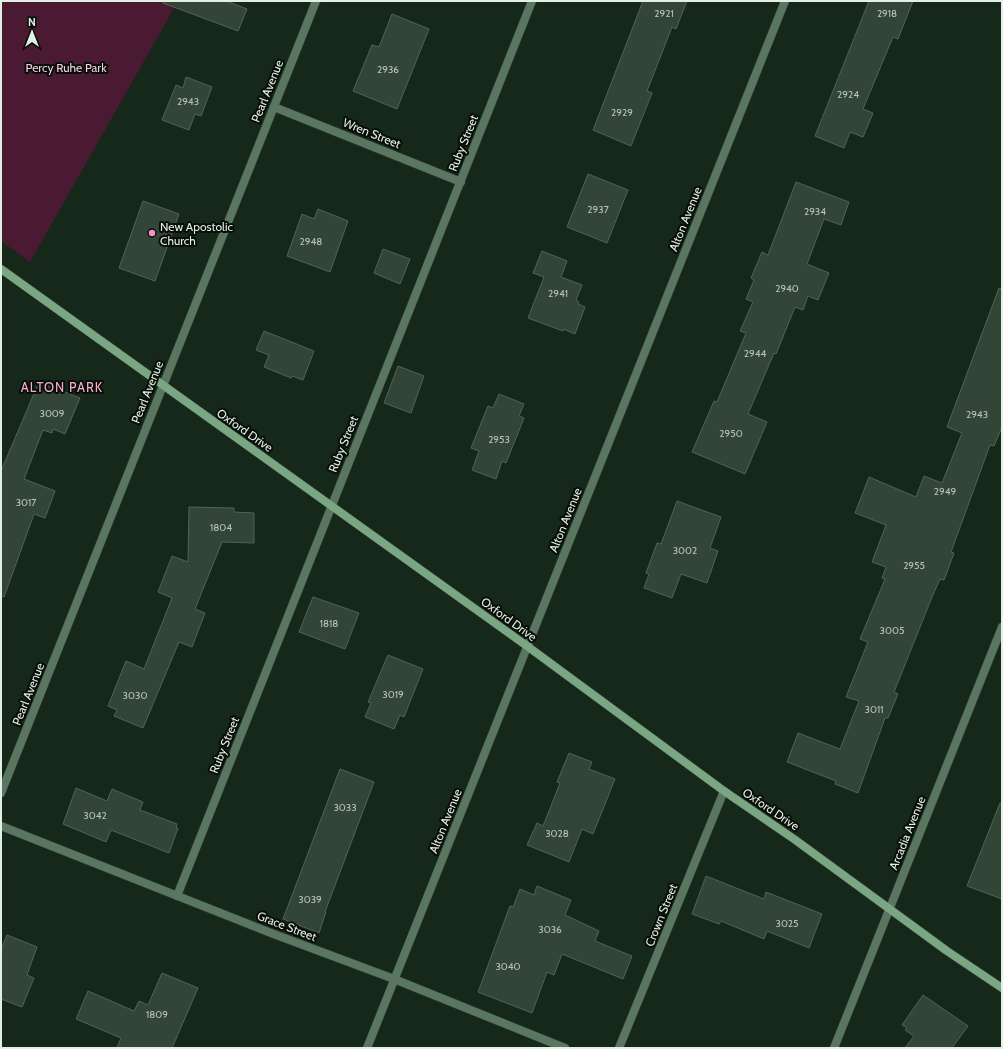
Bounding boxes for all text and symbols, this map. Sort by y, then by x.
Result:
house number: 2921 [654,7,674,20]
house number: 2918 [877,7,897,20]
north arrow [12,12,52,52]
text: N [28,15,36,29]
street label: Pearl Avenue [248,58,286,124]
park label: Percy Ruhe Park [25,60,107,75]
house number: 2936 [377,63,399,76]
house number: 2924 [837,88,859,101]
house number: 2943 [177,95,199,108]
house number: 2929 [611,106,633,119]
street label: Ruby Street [445,113,481,173]
street label: Wren Street [341,115,403,151]
street label: Alton Avenue [665,185,705,253]
house number: 2937 [587,203,609,216]
house number: 2934 [804,205,826,218]
place label: New Apostolic Church [160,219,233,248]
marker: New Apostolic Church [147,228,157,238]
house number: 2948 [300,235,322,248]
house number: 2940 [775,282,799,295]
house number: 2941 [548,287,568,300]
house number: 2944 [744,347,766,360]
street label: Pearl Avenue [128,359,166,425]
district label: ALTON PARK [21,379,103,395]
street label: Oxford Drive [214,405,276,455]
house number: 3009 [39,407,65,420]
house number: 2943 [966,408,988,421]
street label: Ruby Street [325,414,361,474]
house number: 2950 [719,427,743,440]
house number: 2953 [488,433,510,446]
house number: 2949 [934,485,957,498]
street label: Alton Avenue [545,486,585,554]
house number: 3017 [16,496,36,509]
house number: 1804 [210,521,232,534]
house number: 3002 [673,544,697,557]
house number: 2955 [903,559,925,572]
street label: Oxford Drive [478,594,540,644]
house number: 1818 [320,617,338,630]
house number: 3005 [880,624,904,637]
street label: Pearl Avenue [9,661,47,727]
house number: 3019 [382,688,404,701]
house number: 3030 [123,689,147,702]
house number: 3011 [865,703,883,716]
street label: Ruby Street [206,715,242,775]
street label: Oxford Drive [740,785,802,833]
street label: Alton Avenue [425,787,465,855]
street label: Arcadia Avenue [885,794,929,872]
house number: 3033 [333,801,357,814]
house number: 3042 [83,809,107,822]
house number: 3028 [545,827,569,840]
street label: Crown Street [642,881,680,949]
house number: 3039 [298,893,322,906]
street label: Grace Street [255,908,319,944]
house number: 3025 [775,917,799,930]
house number: 3036 [538,923,562,936]
house number: 3040 [495,960,521,973]
house number: 1809 [146,1008,168,1021]

